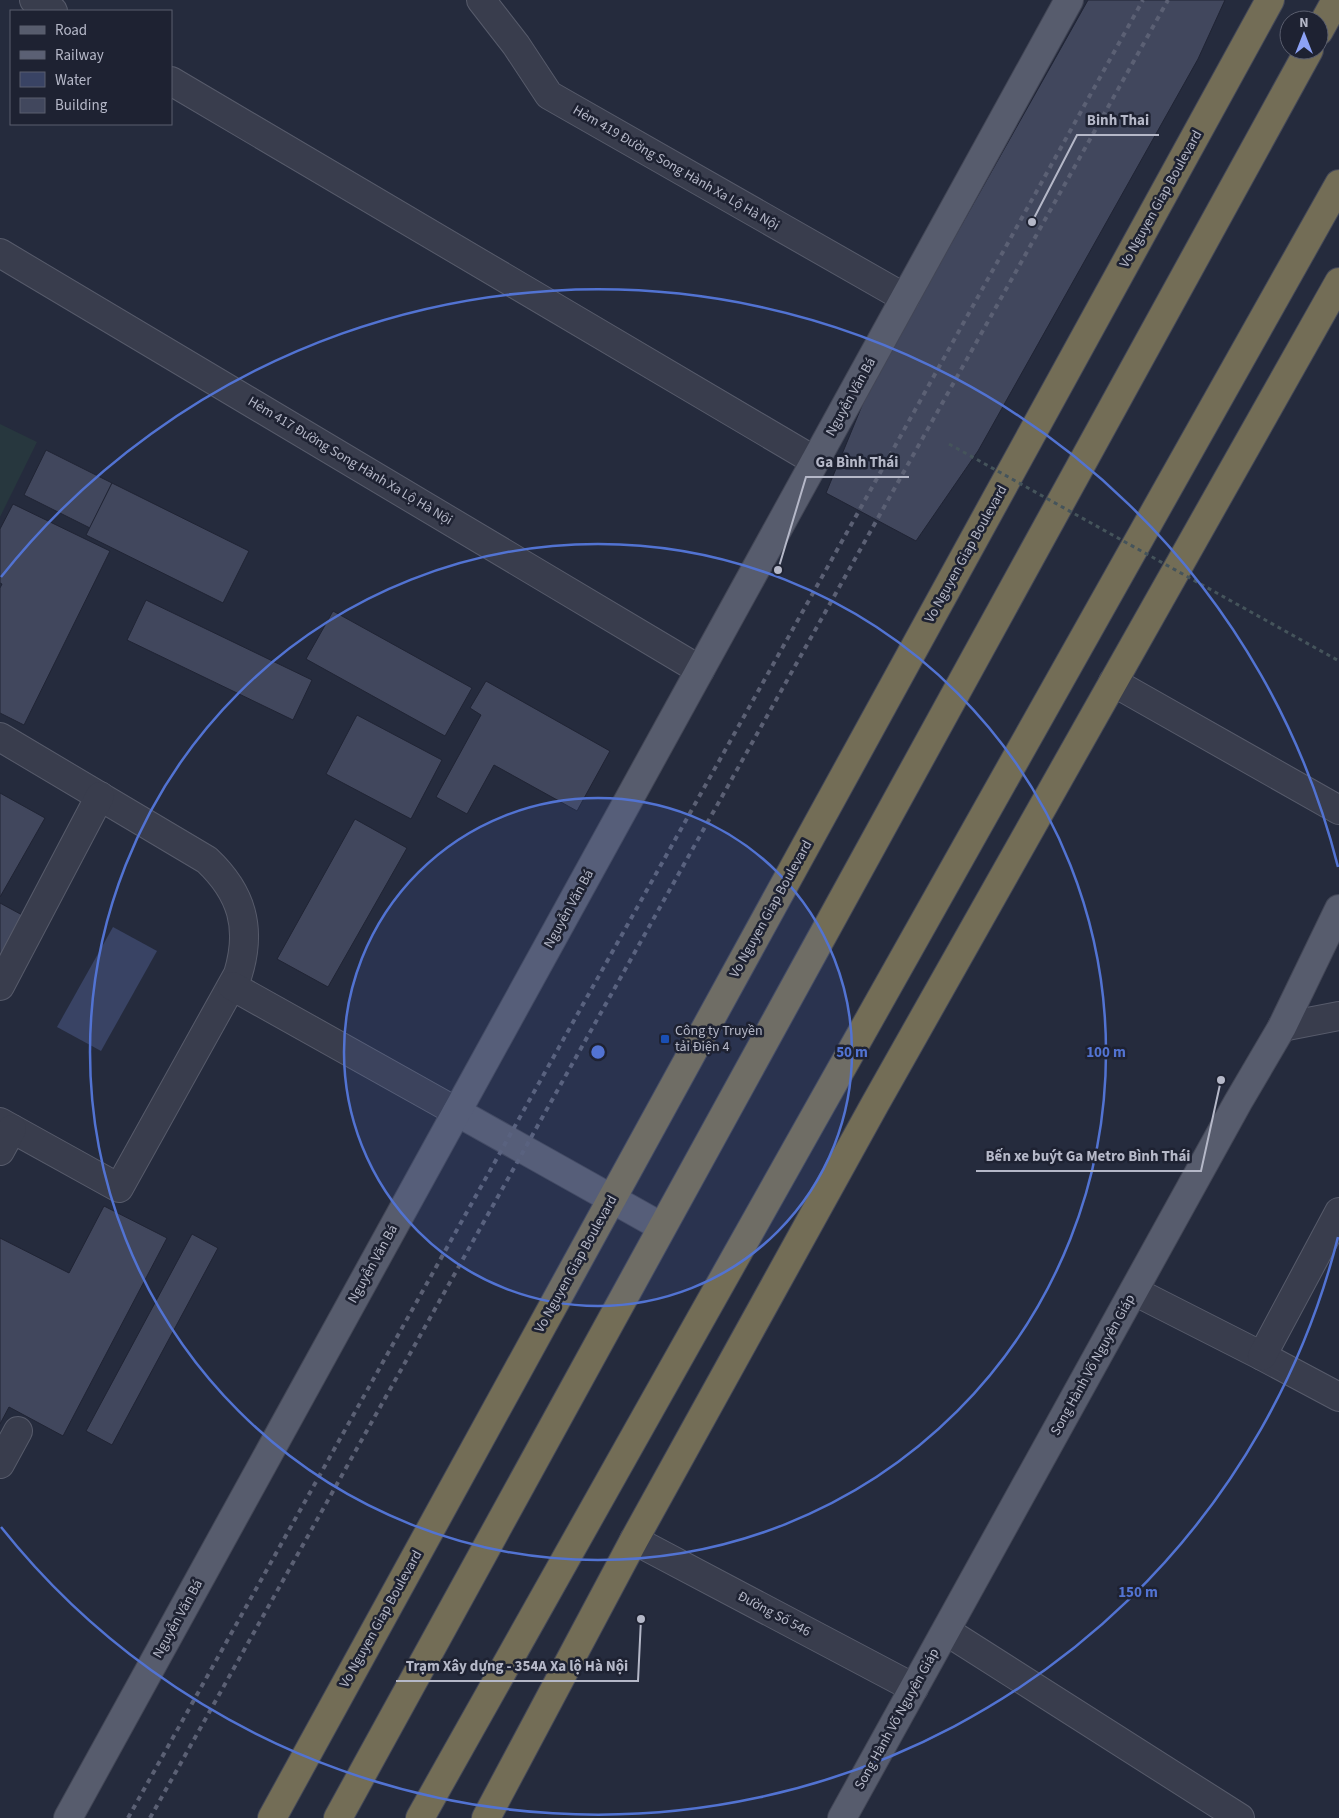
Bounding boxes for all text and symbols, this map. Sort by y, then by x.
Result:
legend [10,10,172,125]
north arrow [1279,10,1329,60]
text: N [1299,13,1309,33]
text: Road [55,20,87,41]
text: Railway [55,45,104,66]
text: Water [55,70,92,91]
text: Building [55,95,108,116]
street label: Hẻm 419 Đường Song Hành Xa Lộ Hà Nội [569,100,783,236]
callout: Binh Thai [1077,105,1159,135]
text: Binh Thai [1087,110,1149,131]
street label: Vo Nguyen Giap Boulevard [1115,127,1207,271]
street label: Nguyễn Văn Bá [821,354,881,440]
street label: Hẻm 417 Đường Song Hành Xa Lộ Hà Nội [244,392,456,530]
callout: Ga Bình Thái [806,447,909,477]
text: Ga Bình Thái [816,452,898,473]
street label: Vo Nguyen Giap Boulevard [920,482,1012,626]
street label: Vo Nguyen Giap Boulevard [725,837,817,981]
street label: Nguyễn Văn Bá [539,866,599,952]
place label: Công ty Truyền tải Điện 4 [675,1021,763,1057]
marker: Công ty Truyền tải Điện 4 [659,1033,671,1045]
text: 50 m [836,1042,868,1063]
text: 100 m [1086,1042,1126,1063]
centre of rings [589,1043,607,1061]
callout: Bến xe buýt Ga Metro Bình Thái [976,1141,1201,1171]
text: Bến xe buýt Ga Metro Bình Thái [986,1146,1190,1167]
street label: Vo Nguyen Giap Boulevard [530,1192,622,1336]
street label: Nguyễn Văn Bá [343,1221,403,1307]
street label: Song Hành Võ Nguyên Giáp [1046,1291,1140,1439]
street label: Vo Nguyen Giap Boulevard [335,1547,427,1691]
street label: Nguyễn Văn Bá [148,1576,208,1662]
text: 150 m [1118,1582,1158,1603]
street label: Đường Số 546 [734,1586,814,1642]
street label: Song Hành Võ Nguyên Giáp [850,1645,944,1793]
callout: Trạm Xây dựng - 354A Xa lộ Hà Nội [396,1651,638,1681]
text: Trạm Xây dựng - 354A Xa lộ Hà Nội [406,1656,628,1677]

